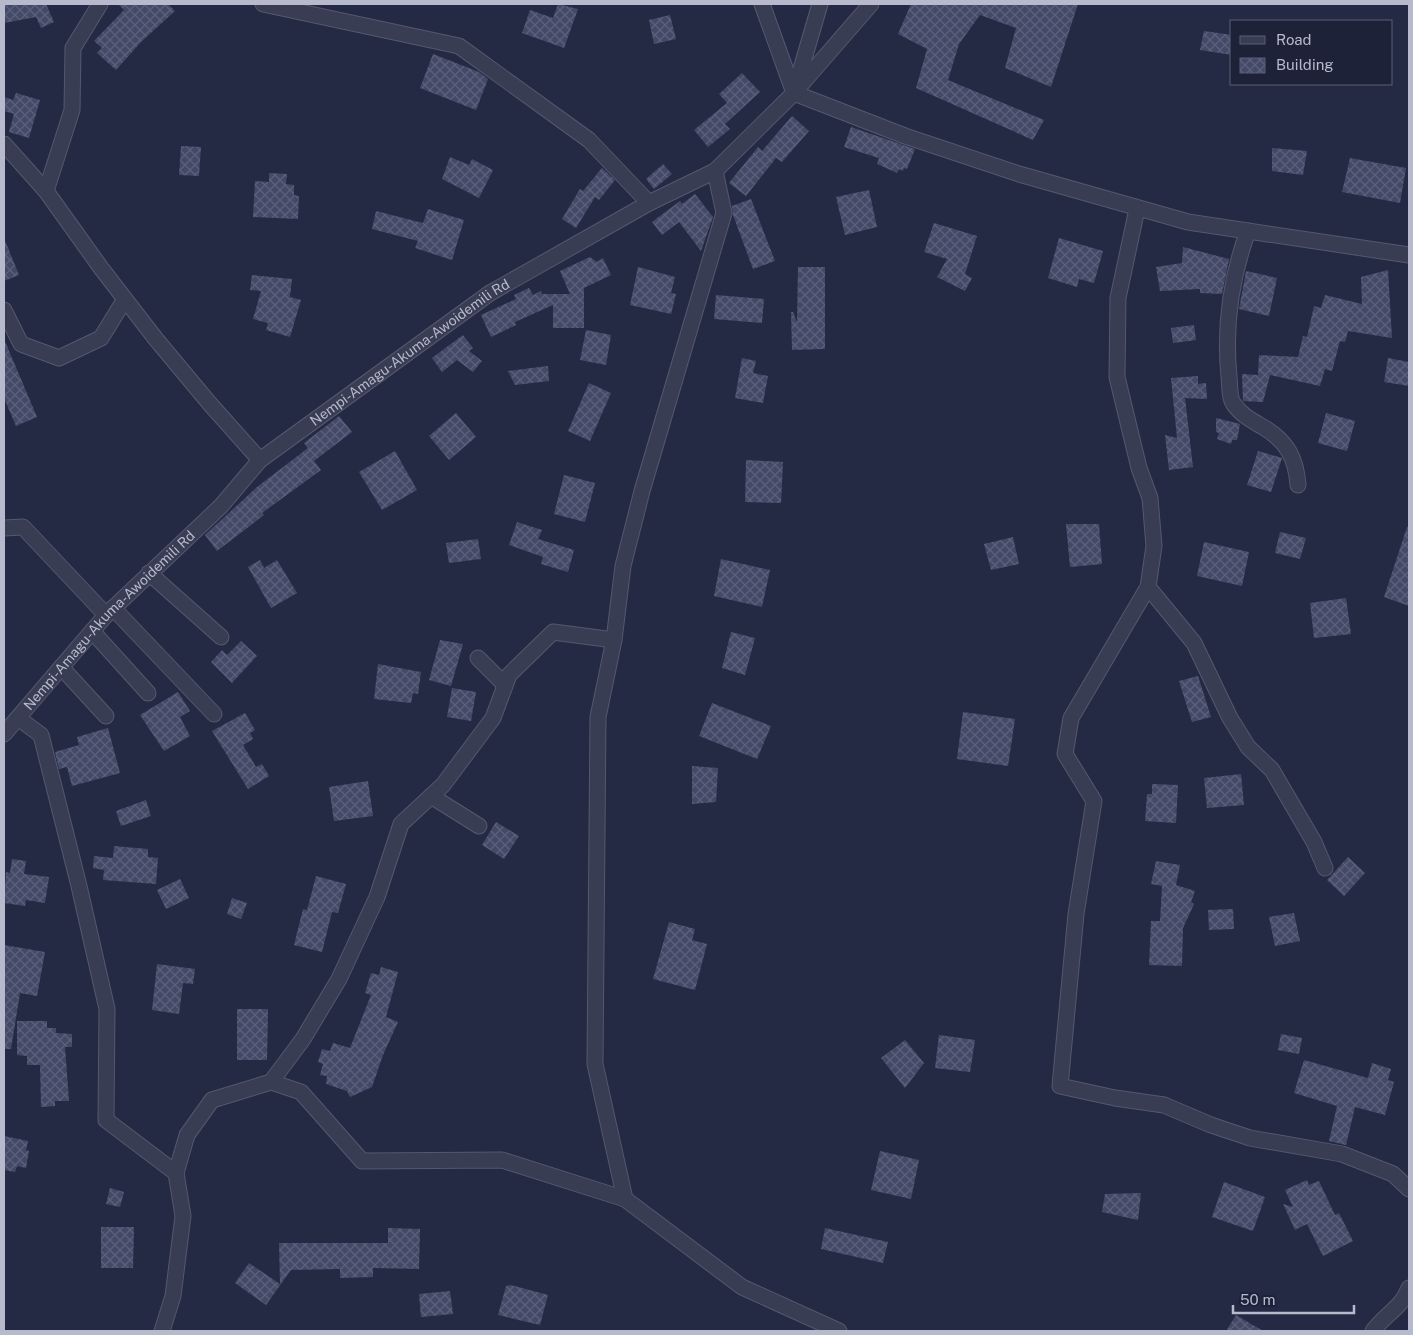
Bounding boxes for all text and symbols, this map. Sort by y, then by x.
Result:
legend [1230,20,1393,85]
text: Road [1276,31,1312,48]
text: Building [1276,56,1334,73]
street label: Nempi-Amagu-Akuma-Awoidemili Rd [307,276,512,429]
street label: Nempi-Amagu-Akuma-Awoidemili Rd [20,527,198,713]
scale bar [1233,1282,1354,1314]
text: 50 m [1240,1291,1275,1308]

